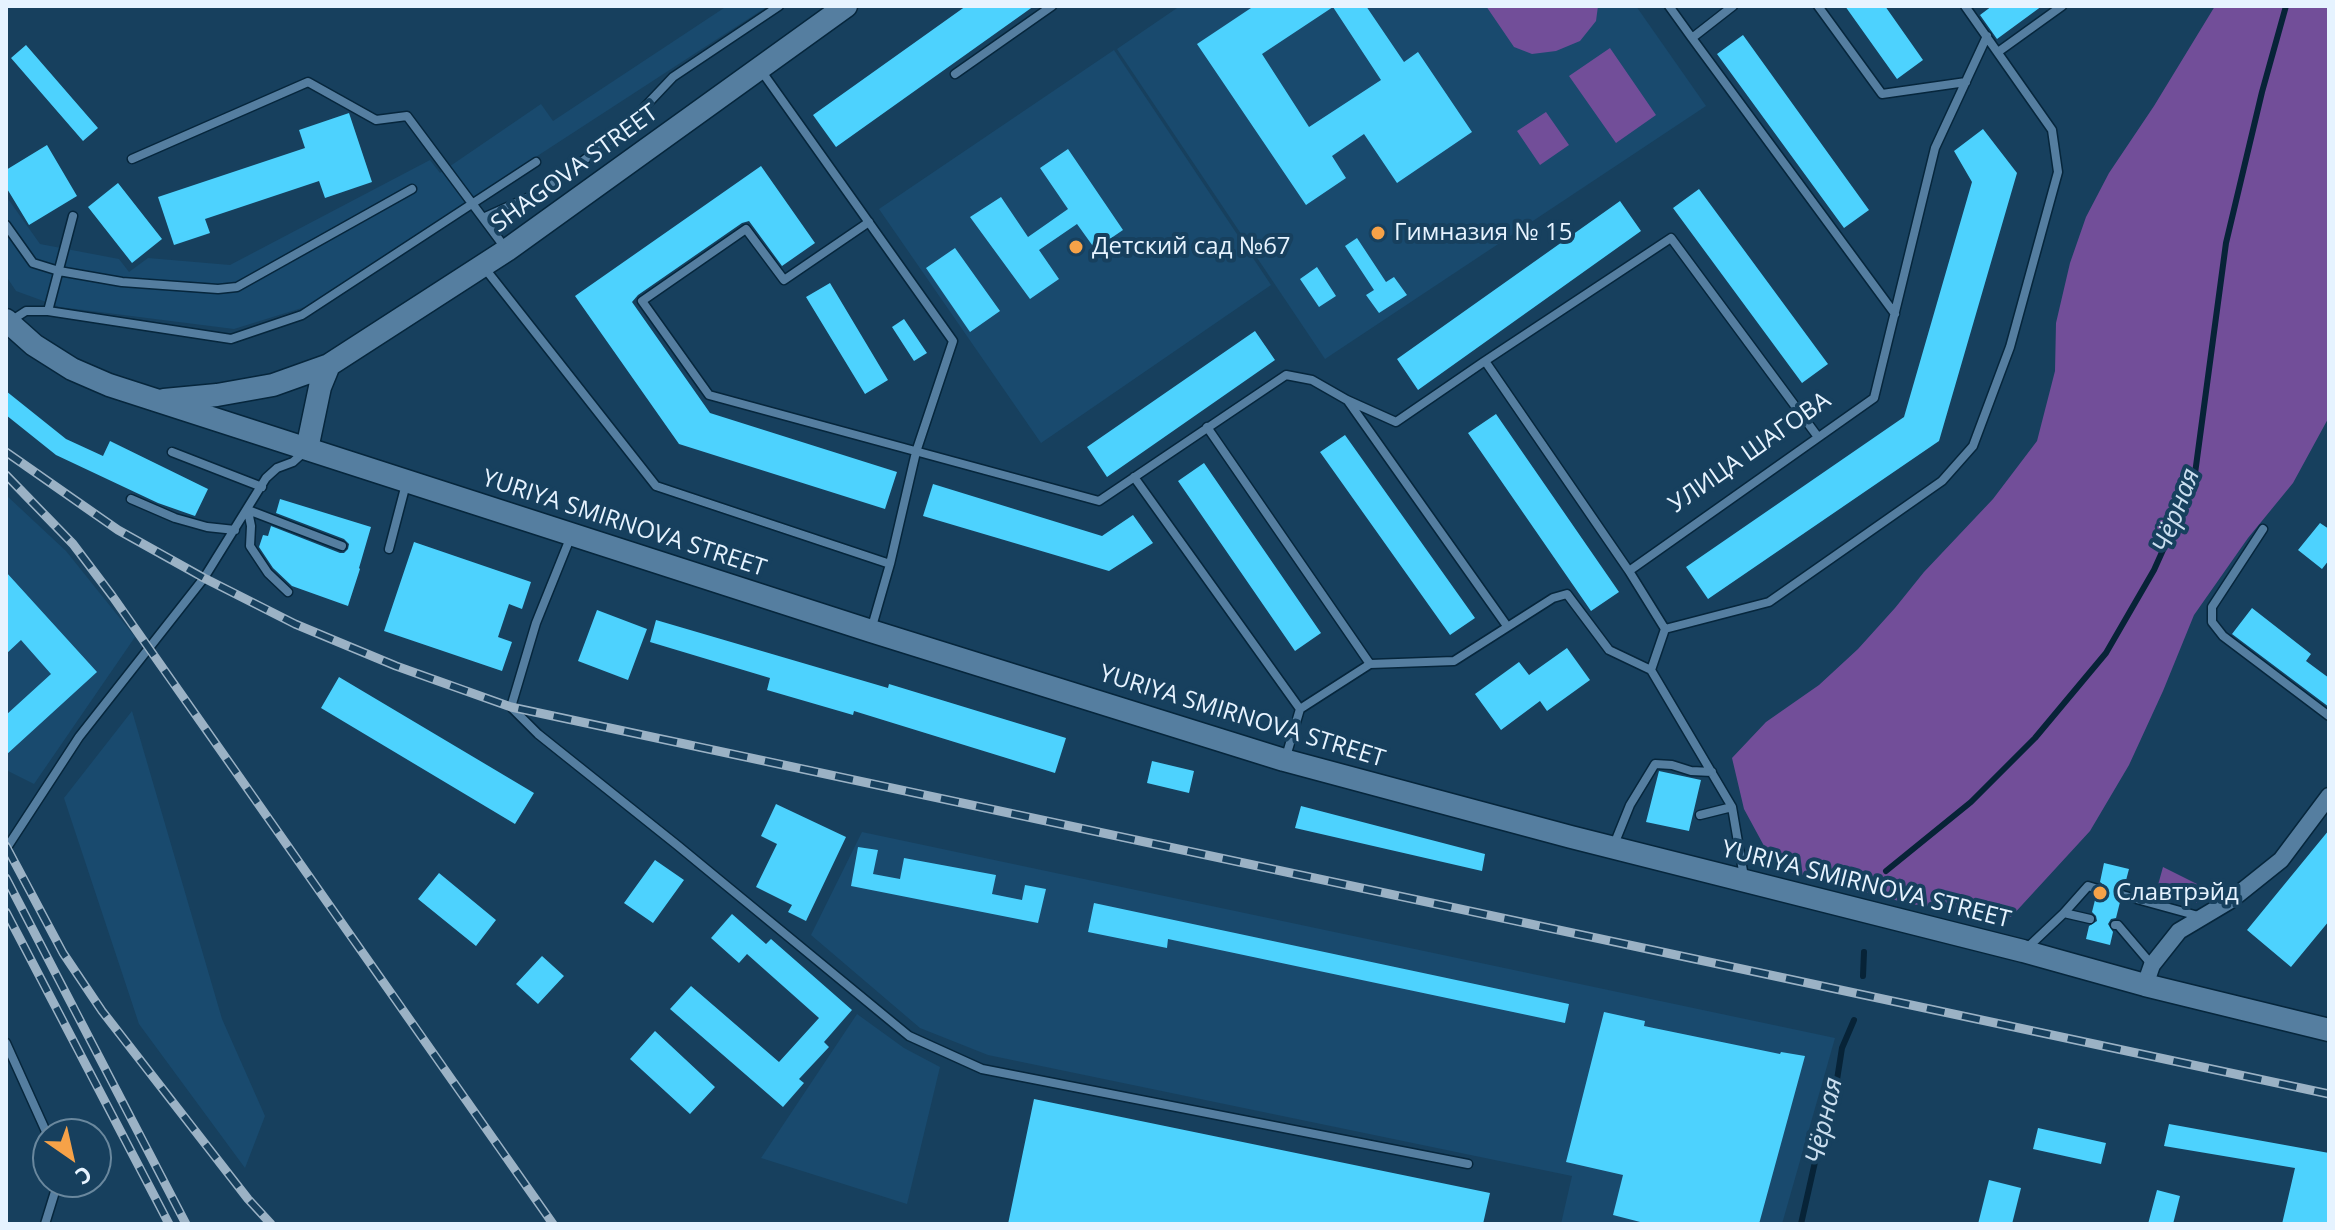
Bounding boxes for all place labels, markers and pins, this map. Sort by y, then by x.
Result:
place label: Гимназия № 15 [1394,219,1572,247]
marker: Гимназия № 15 [1369,224,1387,242]
place label: Детский сад №67 [1092,233,1291,261]
marker: Детский сад №67 [1067,238,1085,256]
place label: Славтрэйд [2116,879,2239,907]
marker: Славтрэйд [2091,884,2109,902]

